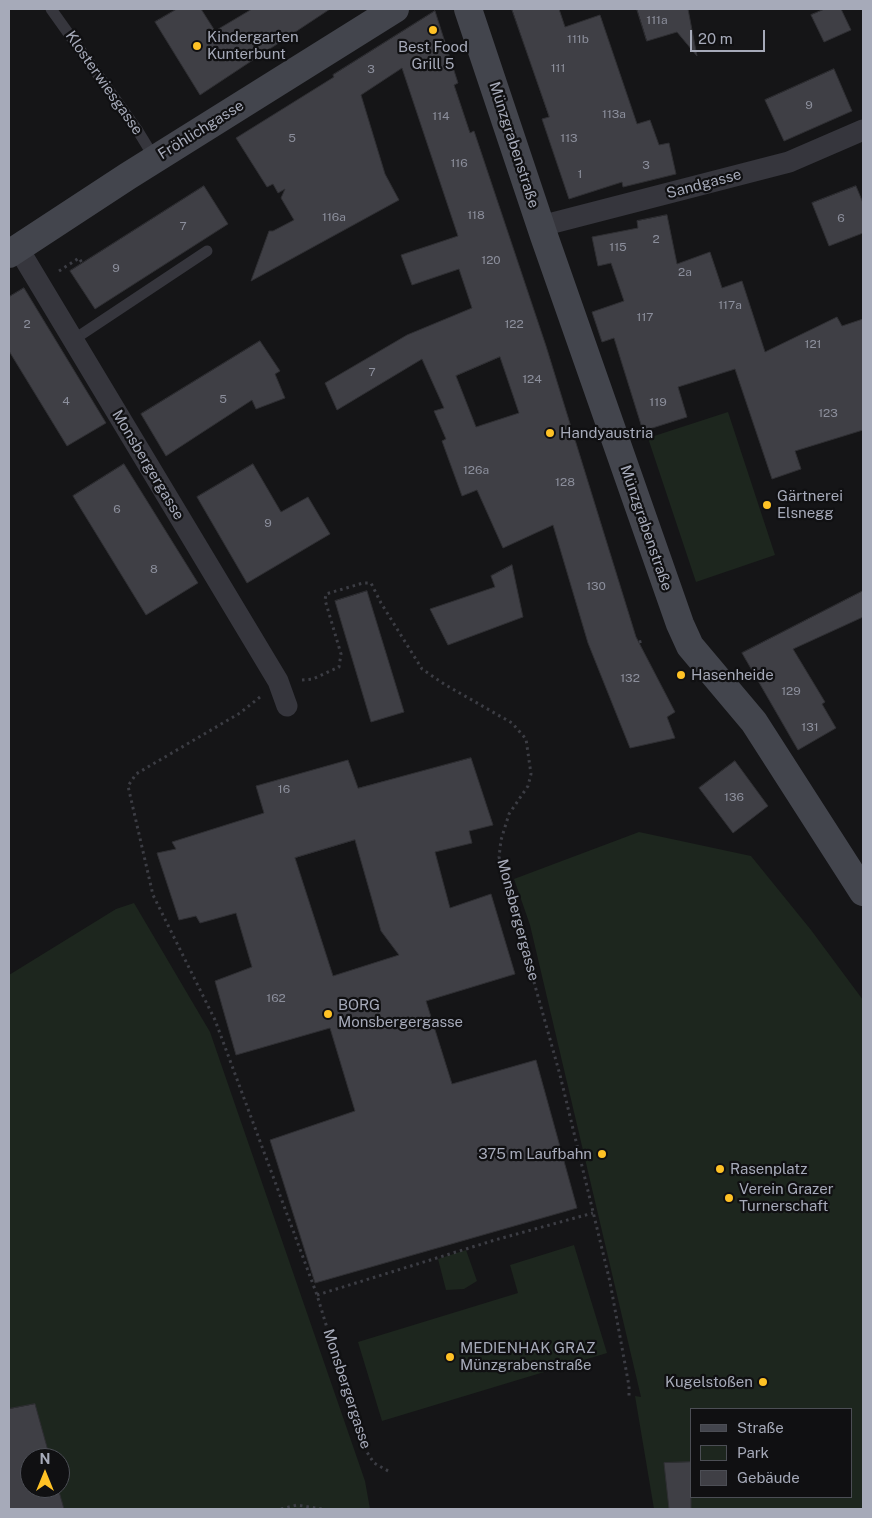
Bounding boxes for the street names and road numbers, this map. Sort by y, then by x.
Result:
street label: Klosterwiesgasse [61,28,147,138]
street label: Münzgrabenstraße [485,80,543,210]
street label: Fröhlichgasse [155,96,247,164]
street label: Sandgasse [665,165,743,203]
street label: Monsbergergasse [108,407,188,523]
street label: Münzgrabenstraße [616,463,676,593]
street label: Monsbergergasse [493,857,543,983]
street label: Monsbergergasse [319,1327,375,1451]

